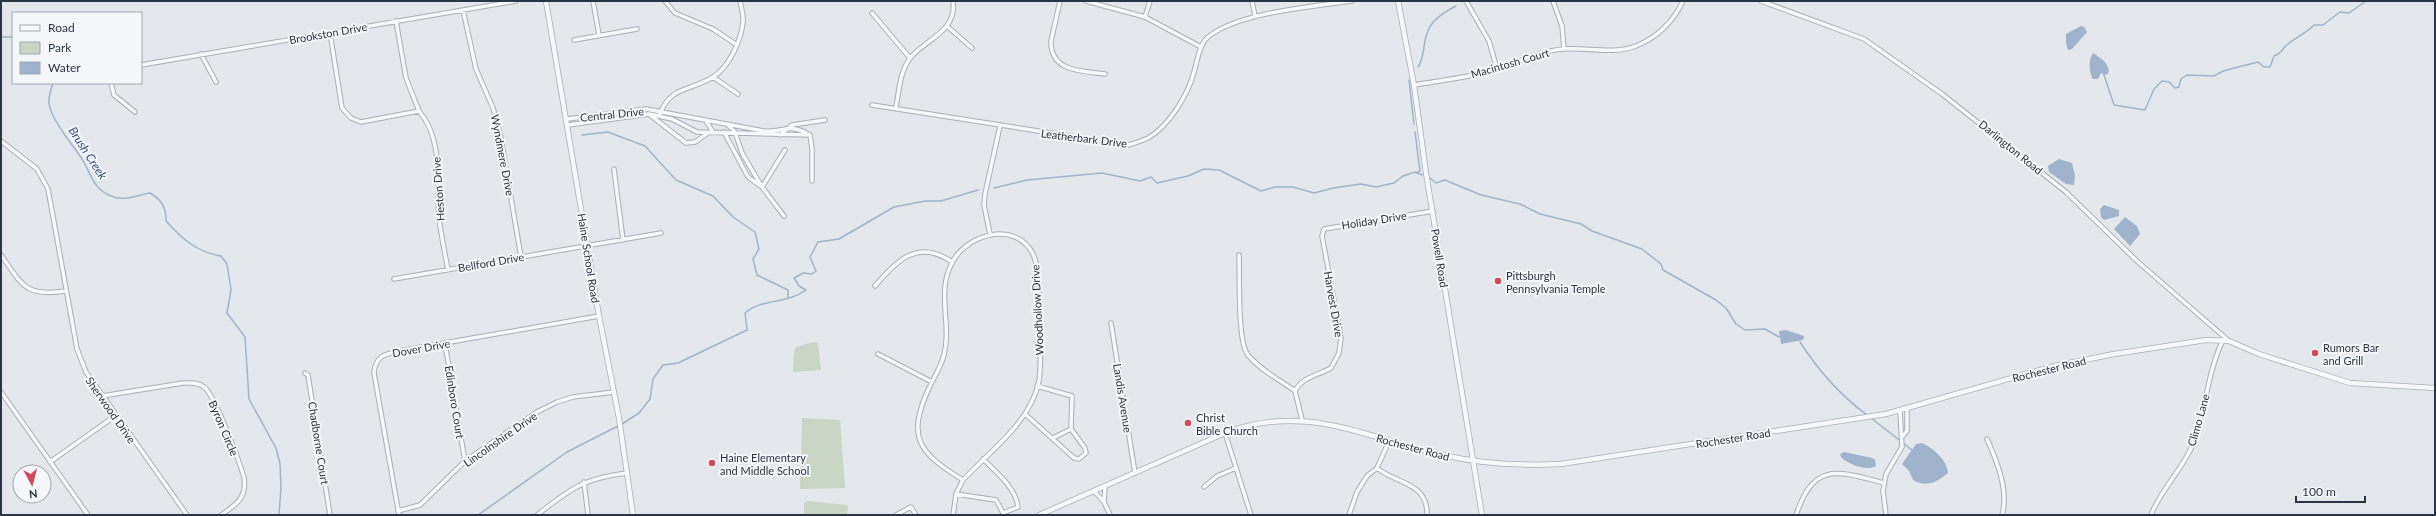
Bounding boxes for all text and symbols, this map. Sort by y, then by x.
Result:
legend [12,12,142,84]
text: Road [48,20,75,35]
street label: Brookston Drive [288,20,368,46]
text: Park [48,40,72,55]
street label: Macintosh Court [1469,46,1551,80]
text: Water [48,60,81,75]
street label: Central Drive [579,104,645,124]
street label: Wyndmere Drive [489,113,517,197]
street label: Darlington Road [1976,117,2046,177]
water label: Brush Creek [65,124,111,182]
street label: Leatherbark Drive [1040,126,1128,150]
street label: Heston Drive [429,156,447,221]
street label: Holiday Drive [1341,208,1408,232]
street label: Haine School Road [575,212,603,304]
street label: Powell Road [1429,228,1451,288]
street label: Bellford Drive [457,250,525,274]
street label: Woodhollow Drive [1028,264,1046,356]
place label: Pittsburgh Pennsylvania Temple [1506,269,1606,295]
street label: Harvest Drive [1322,270,1346,338]
marker: Pittsburgh Pennsylvania Temple [1493,276,1503,286]
street label: Dover Drive [391,336,451,359]
place label: Rumors Bar and Grill [2323,341,2379,367]
marker: Rumors Bar and Grill [2310,348,2320,358]
street label: Rochester Road [2011,354,2087,384]
street label: Landis Avenue [1111,363,1135,434]
street label: Edinboro Court [443,365,467,440]
street label: Sherwood Drive [83,374,139,446]
street label: Climo Lane [2184,392,2212,448]
street label: Byron Circle [206,398,242,458]
street label: Chadborne Court [306,401,332,485]
street label: Lincolnshire Drive [461,409,539,469]
place label: Christ Bible Church [1196,411,1258,437]
marker: Christ Bible Church [1183,418,1193,428]
street label: Rochester Road [1695,426,1771,450]
street label: Rochester Road [1375,431,1451,463]
place label: Haine Elementary and Middle School [720,451,809,477]
marker: Haine Elementary and Middle School [707,458,717,468]
north arrow [12,464,52,504]
scale bar [2296,478,2365,504]
text: 100 m [2302,484,2336,499]
text: N [28,487,38,501]

